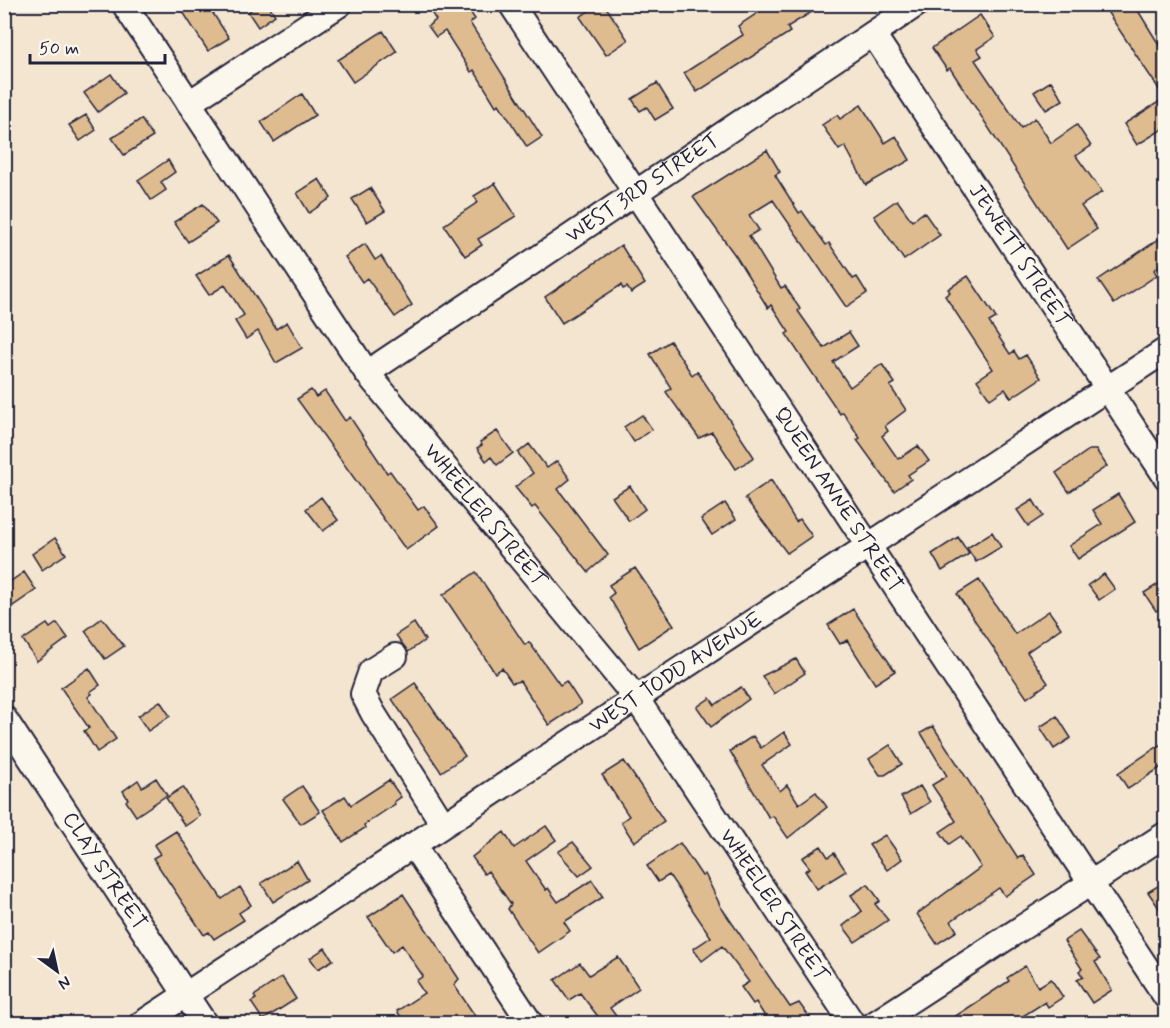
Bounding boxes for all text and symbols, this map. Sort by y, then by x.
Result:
scale bar [30,27,165,65]
text: 50 m [39,37,79,61]
street label: WEST 3RD STREET [560,126,725,250]
street label: JEWETT STREET [962,179,1078,334]
street label: QUEEN ANNE STREET [767,402,909,598]
street label: WHEELER STREET [417,438,553,594]
street label: WEST TODD AVENUE [584,605,768,740]
street label: CLAY STREET [56,807,153,935]
street label: WHEELER STREET [713,823,836,988]
north arrow [27,941,87,1001]
text: N [54,971,75,994]

